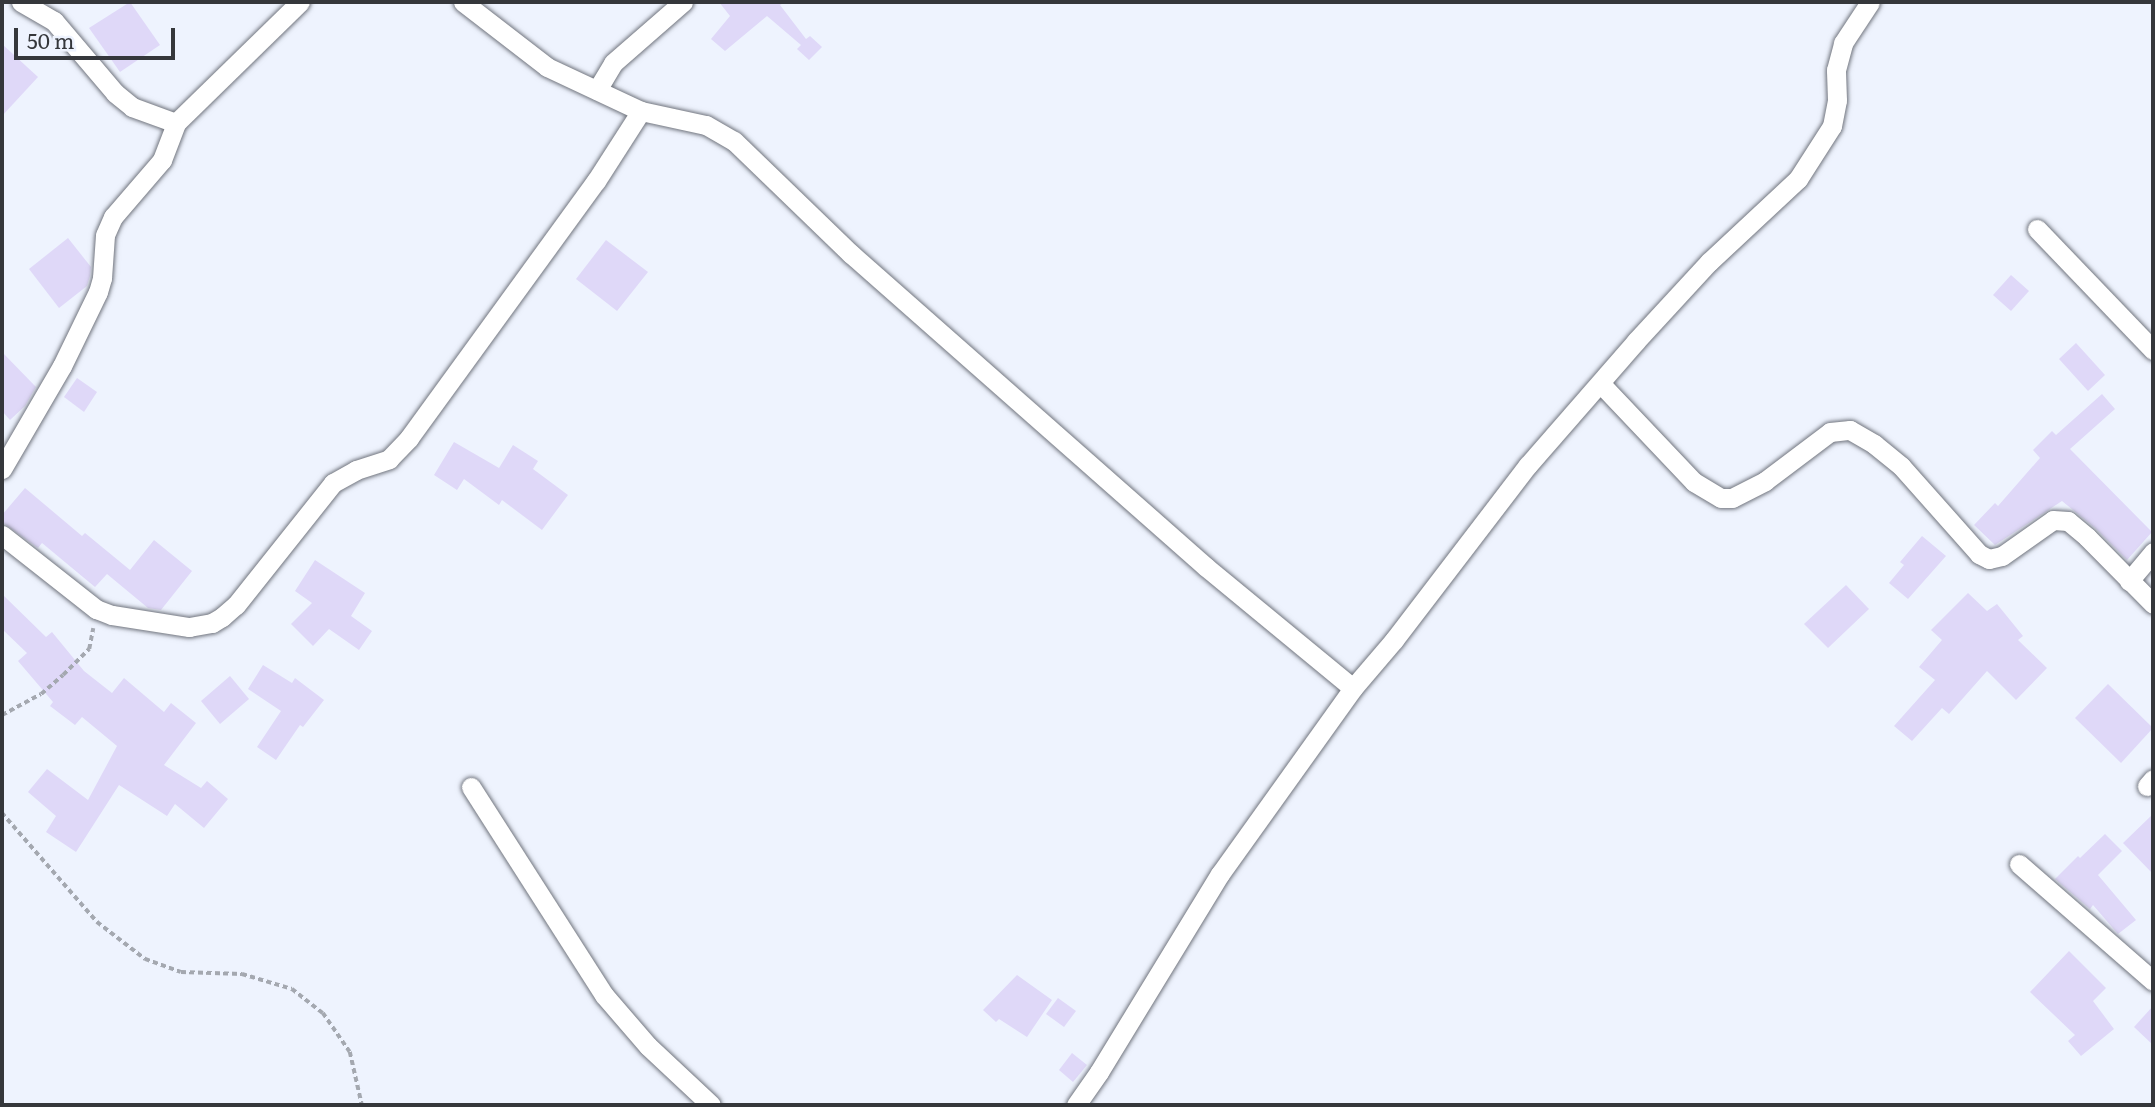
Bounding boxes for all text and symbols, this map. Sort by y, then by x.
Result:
scale bar [18,14,178,58]
text: 50 m [27,24,74,55]

